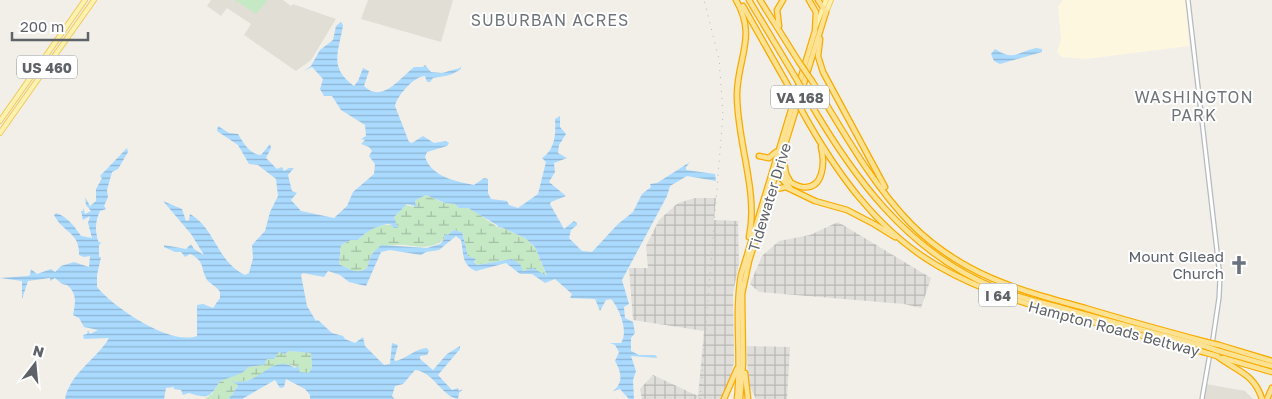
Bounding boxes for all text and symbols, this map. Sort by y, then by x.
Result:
scale bar [12,10,89,42]
district label: SUBURBAN ACRES [471,10,629,30]
text: 200 m [20,17,64,35]
road number: US 460 [17,56,77,78]
road number: VA 168 [771,85,829,108]
district label: WASHINGTON PARK [1134,87,1254,125]
street label: Tidewater Drive [744,140,794,254]
place label: Mount Gilead Church [1129,247,1224,282]
church icon: Mount Gilead Church [1228,254,1250,276]
road number: I 64 [979,284,1017,306]
street label: Hampton Roads Beltway [1026,296,1202,360]
north arrow [10,339,60,389]
text: N [31,341,46,361]

